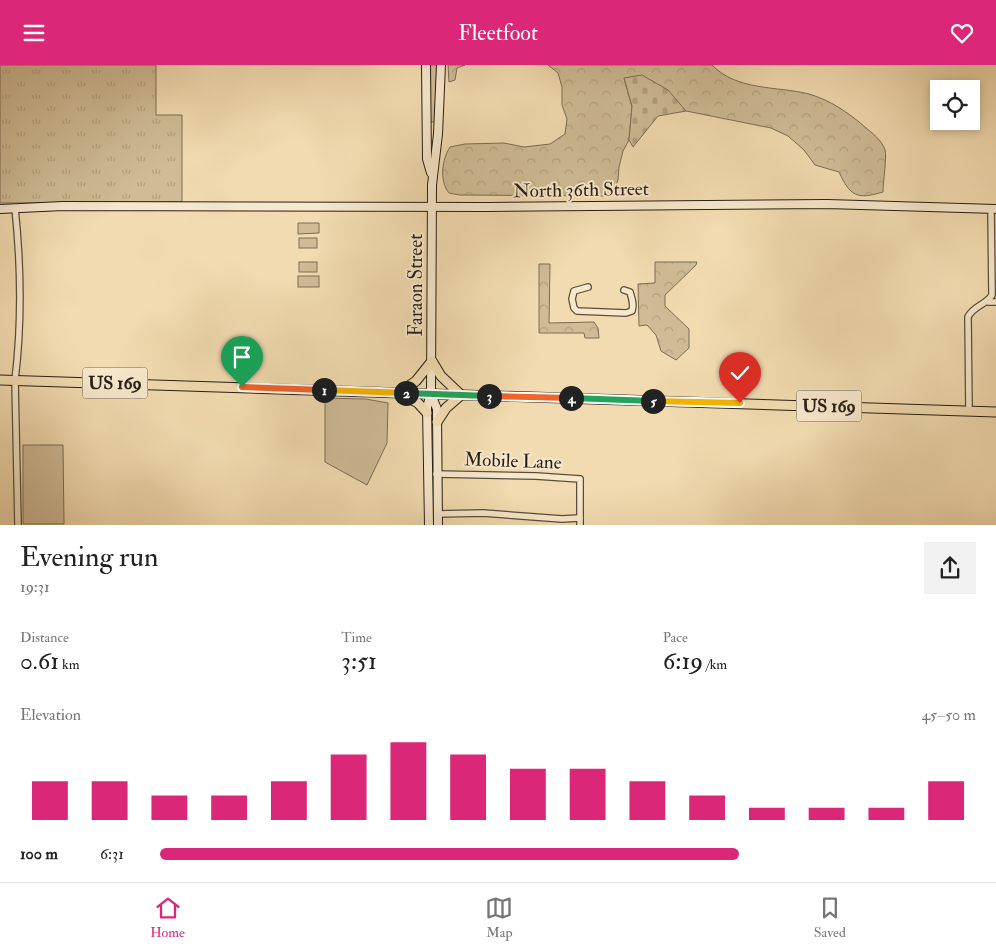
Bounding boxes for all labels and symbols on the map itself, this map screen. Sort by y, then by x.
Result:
street label: North 36th Street [513,177,649,203]
street label: Faraon Street [404,234,428,336]
pin [221,336,263,387]
pin [719,352,761,403]
road number: US 169 [82,367,148,399]
pin: 1 [312,377,336,403]
pin: 2 [394,381,418,405]
pin: 3 [476,383,502,409]
pin: 4 [558,385,584,411]
pin: 5 [640,389,666,413]
road number: US 169 [796,391,862,421]
street label: Mobile Lane [464,447,562,475]

